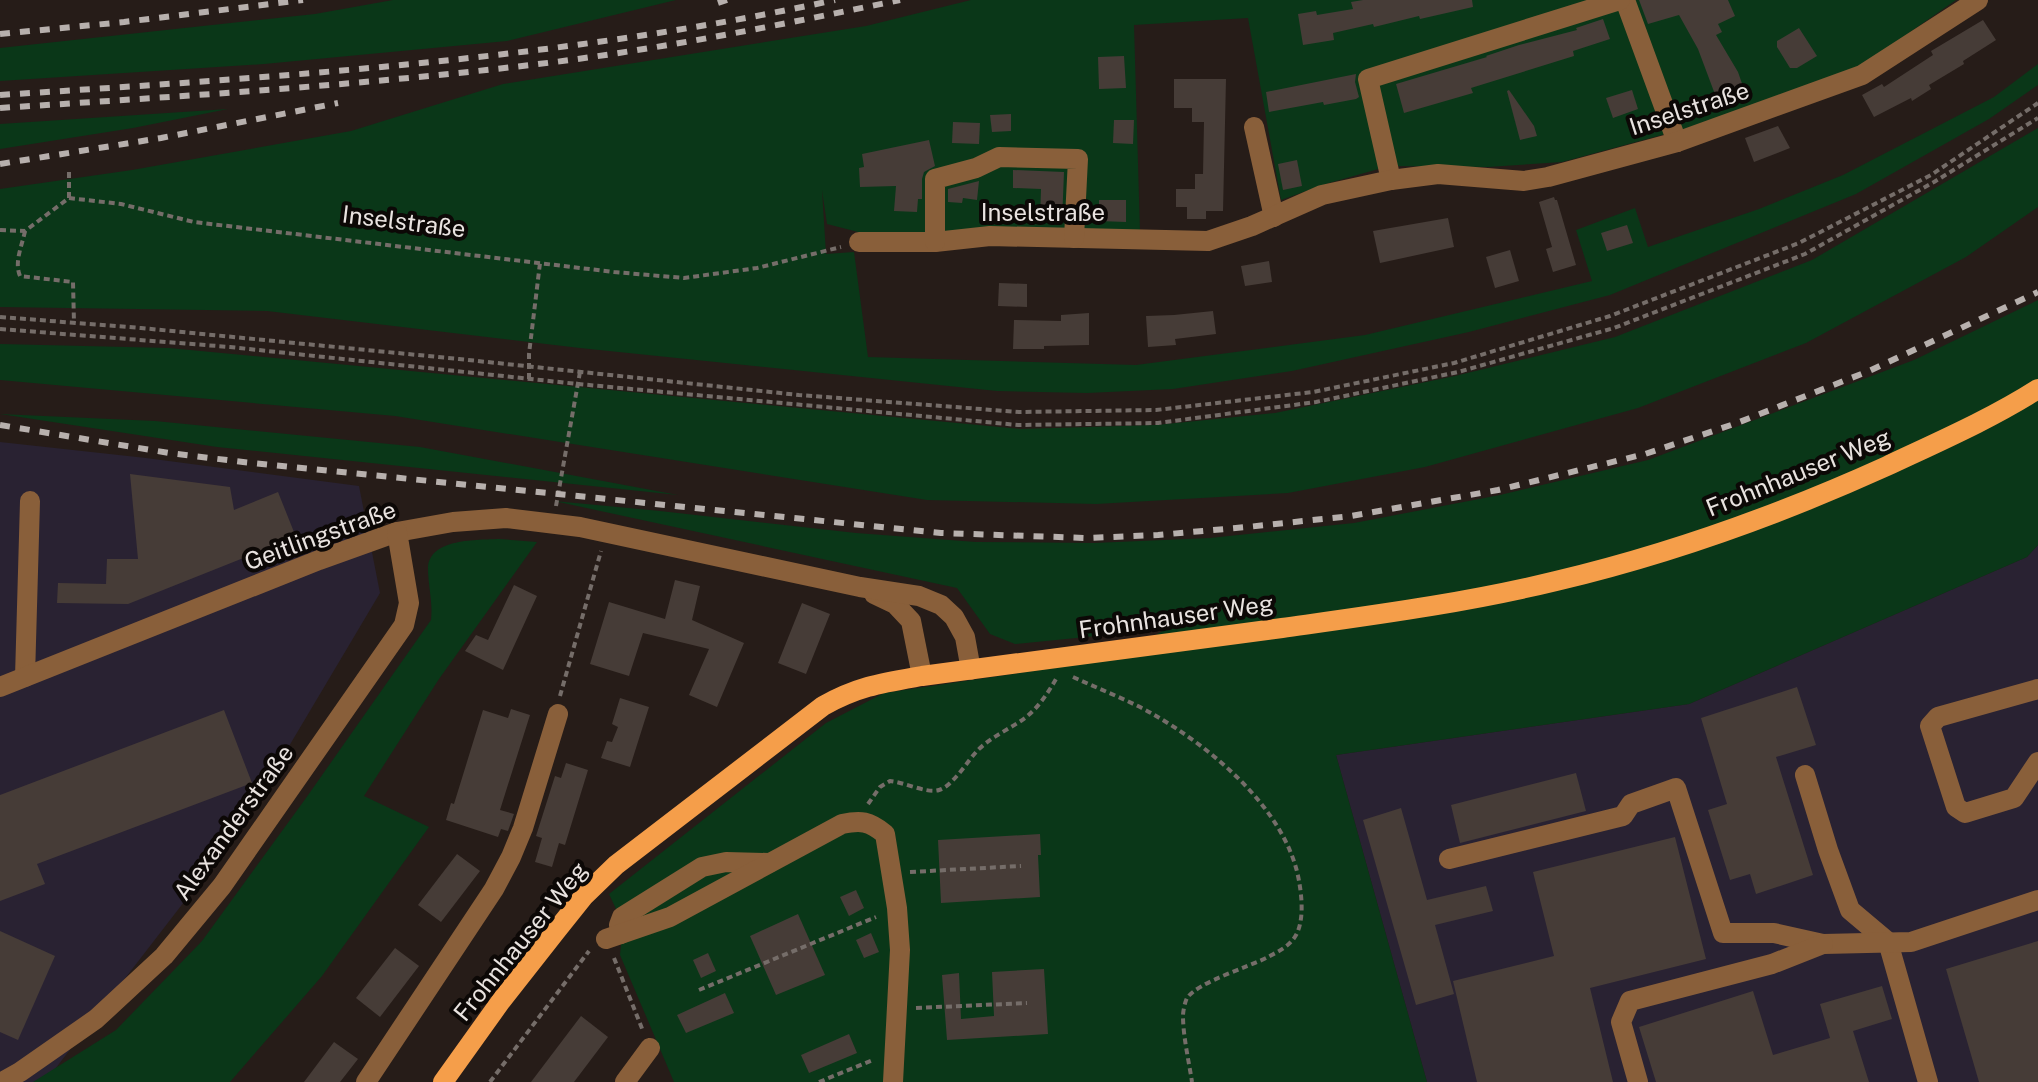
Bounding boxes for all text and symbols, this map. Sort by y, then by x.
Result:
street label: Inselstraße [1626,75,1752,141]
street label: Inselstraße [981,198,1105,226]
street label: Inselstraße [341,200,467,242]
street label: Frohnhauser Weg [1702,422,1894,522]
street label: Geitlingstraße [240,495,400,575]
street label: Frohnhauser Weg [1077,588,1275,644]
street label: Alexanderstraße [167,739,299,905]
street label: Frohnhauser Weg [447,856,593,1026]

